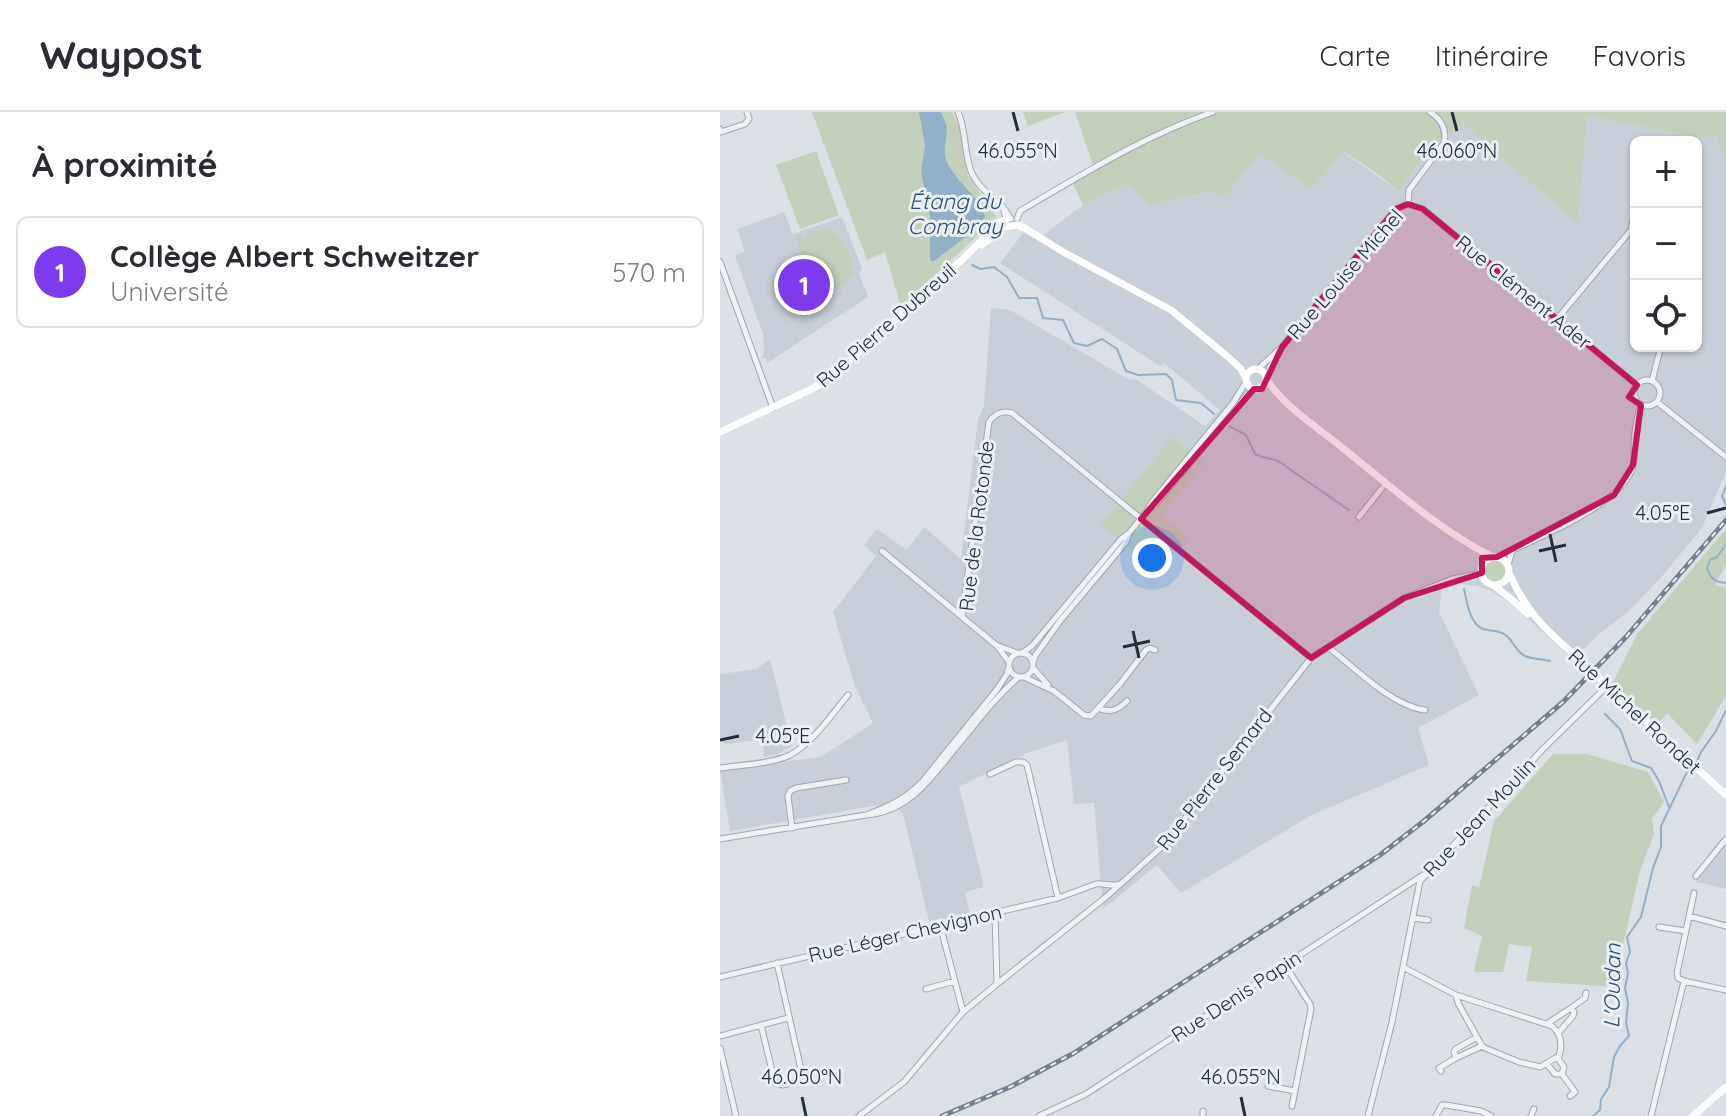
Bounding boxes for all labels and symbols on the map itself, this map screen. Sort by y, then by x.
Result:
text: 46.055°N [978,138,1058,163]
text: 46.060°N [1417,138,1497,163]
water label: Étang du Combray [907,187,1004,240]
street label: Rue Louise Michel [1282,204,1408,344]
street label: Rue Clément Ader [1451,230,1597,355]
pin: 1 [778,255,830,315]
street label: Rue Pierre Dubreuil [811,257,961,393]
street label: Rue de la Rotonde [953,439,999,613]
text: 4.05°E [1636,500,1690,525]
your location [1132,538,1172,578]
street label: Rue Michel Rondet [1563,643,1707,779]
street label: Rue Pierre Semard [1151,703,1277,855]
text: 4.05°E [756,723,810,748]
street label: Rue Jean Moulin [1417,752,1541,882]
street label: Rue Léger Chevignon [806,899,1004,967]
water label: L'Oudan [1597,942,1627,1029]
street label: Rue Denis Papin [1166,945,1306,1047]
text: 46.050°N [762,1064,842,1089]
text: 46.055°N [1201,1064,1281,1089]

